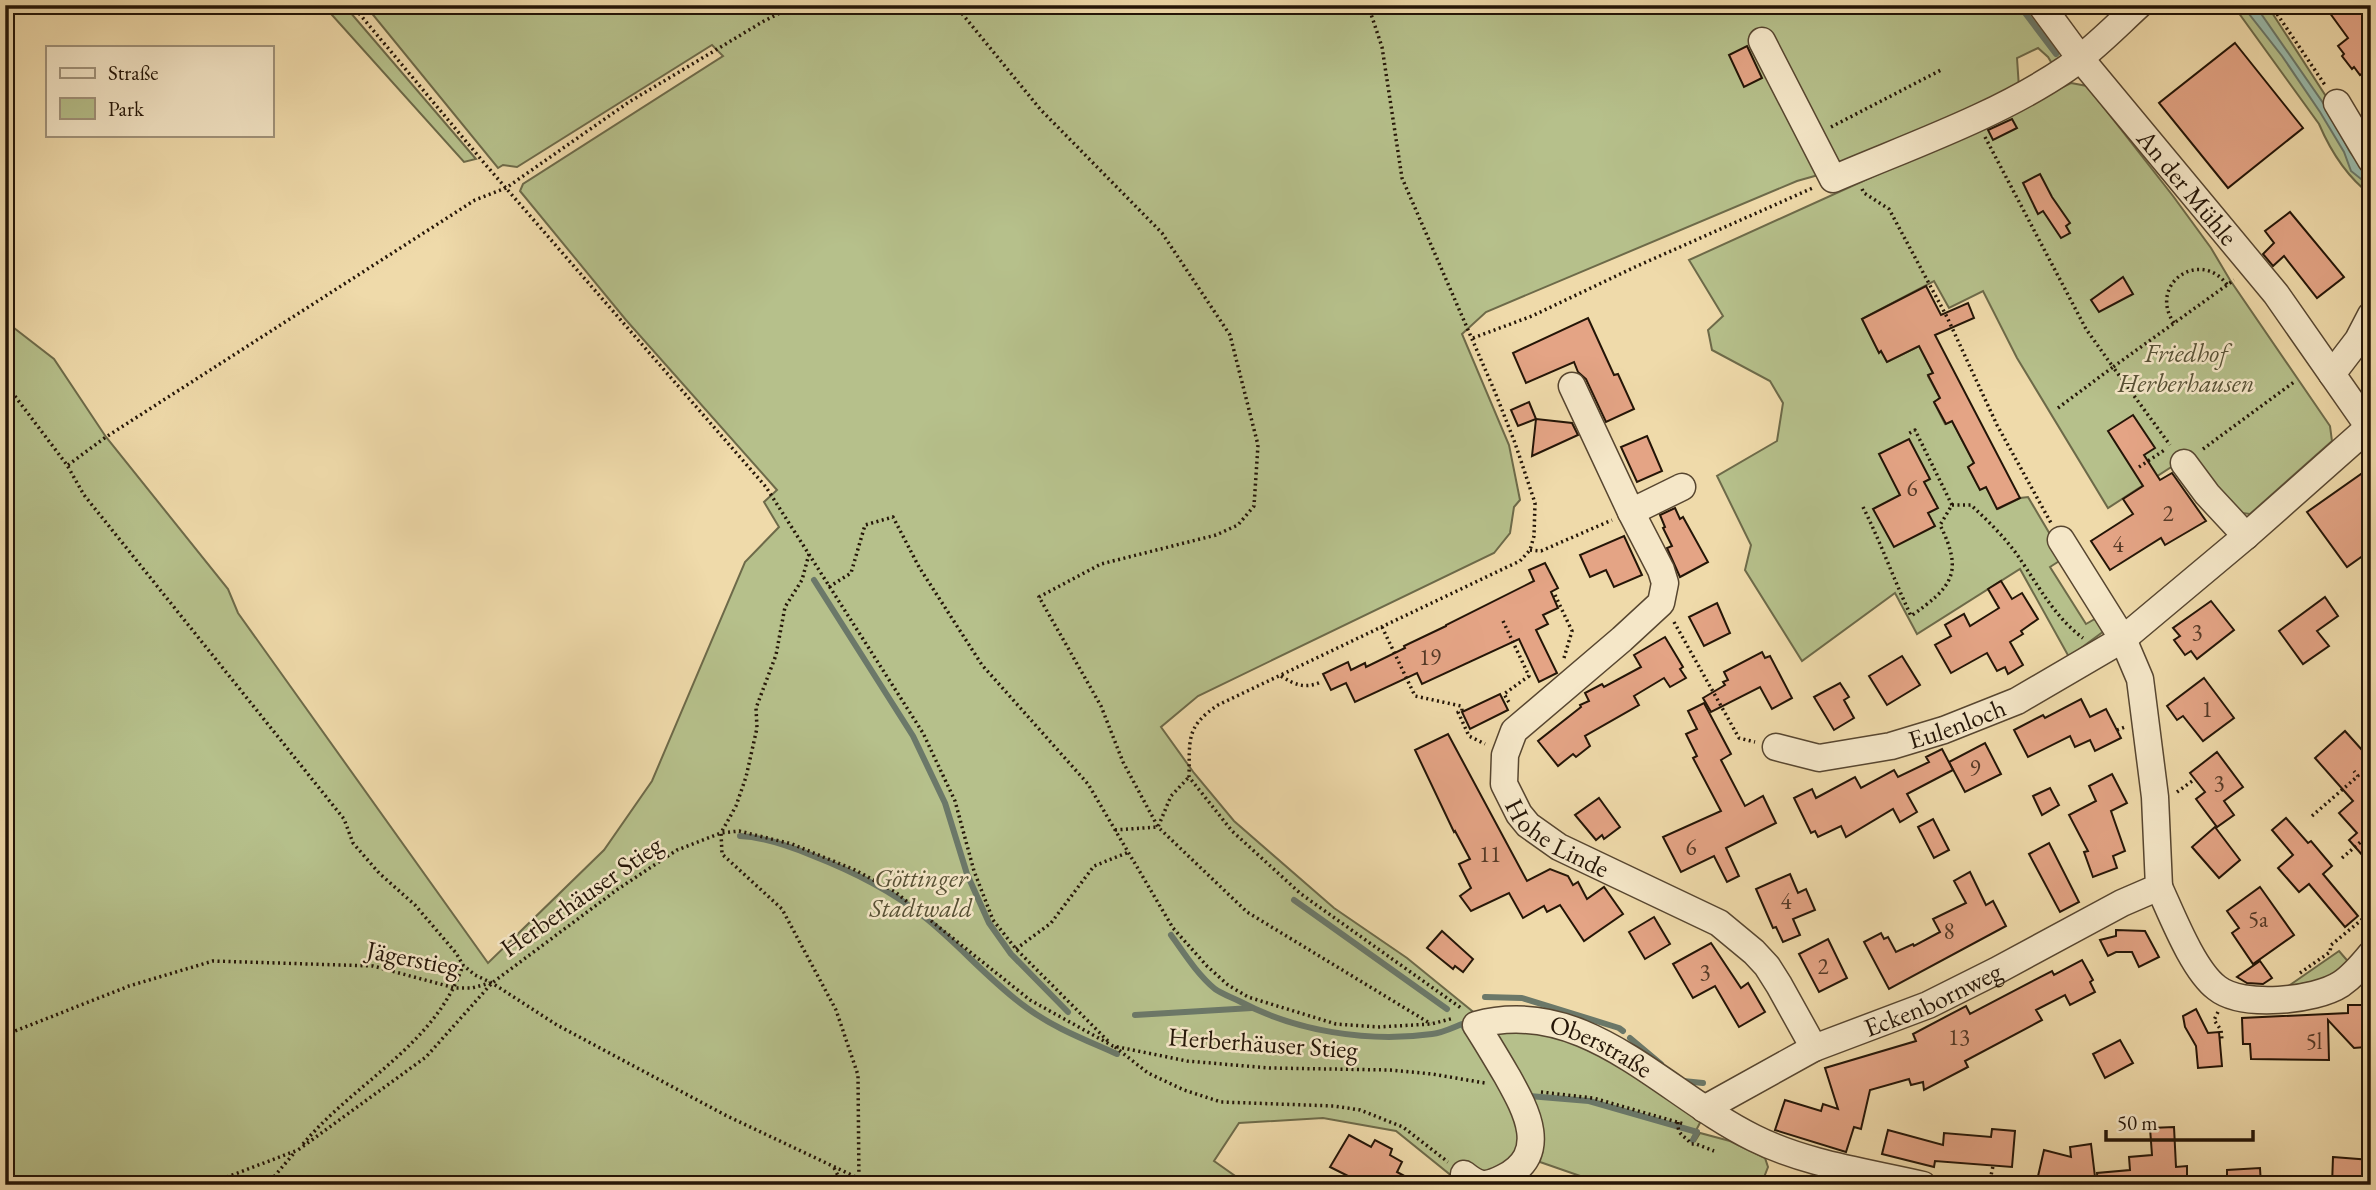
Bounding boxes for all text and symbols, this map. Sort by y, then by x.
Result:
legend [46,46,273,136]
text: Straße [108,59,159,86]
text: Park [108,95,145,122]
street label: An der Mühle [2129,122,2246,253]
park label: Friedhof Herberhausen [2117,336,2254,400]
house number: 6 [1906,473,1918,503]
house number: 2 [2162,498,2174,528]
house number: 4 [2112,529,2124,559]
house number: 3 [2191,617,2203,647]
house number: 19 [1419,642,1441,672]
street label: Eulenloch [1904,690,2011,757]
house number: 1 [2201,694,2213,724]
house number: 9 [1969,753,1981,783]
house number: 3 [2213,768,2225,798]
street label: Hohe Linde [1497,793,1615,885]
street label: Herberhäuser Stieg [493,827,669,964]
house number: 6 [1685,832,1697,862]
house number: 11 [1479,839,1501,869]
park label: Göttinger Stadtwald [869,861,973,925]
house number: 4 [1780,886,1792,916]
house number: 5a [2248,904,2269,934]
house number: 8 [1943,916,1955,946]
street label: Jägerstieg [362,932,463,984]
house number: 2 [1817,951,1829,981]
street label: Eckenbornweg [1859,954,2008,1045]
house number: 3 [1699,957,1711,987]
street label: Oberstraße [1546,1007,1659,1086]
street label: Herberhäuser Stieg [1167,1019,1360,1067]
house number: 13 [1948,1022,1970,1052]
house number: 5l [2306,1026,2323,1056]
scale bar [2106,1099,2254,1143]
text: 50 m [2117,1109,2158,1136]

